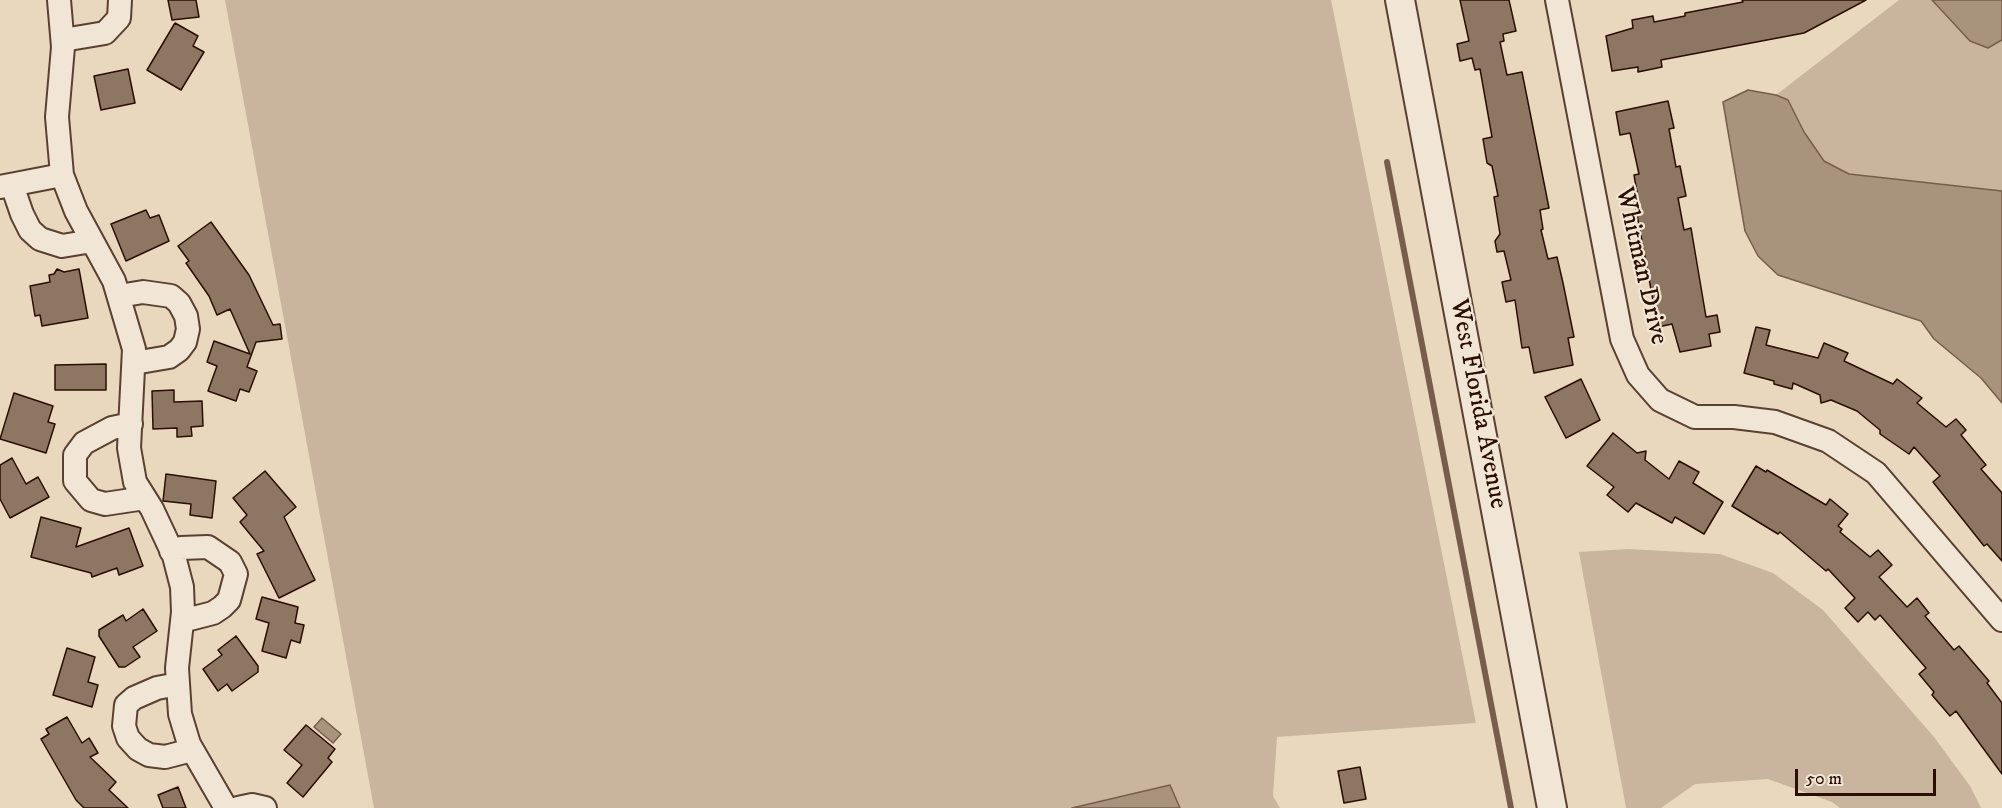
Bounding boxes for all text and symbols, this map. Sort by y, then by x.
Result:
street label: Whitman Drive [1607,184,1673,348]
street label: West Florida Avenue [1441,296,1513,512]
scale bar [1798,757,1939,795]
text: 50 m [1806,768,1842,790]

